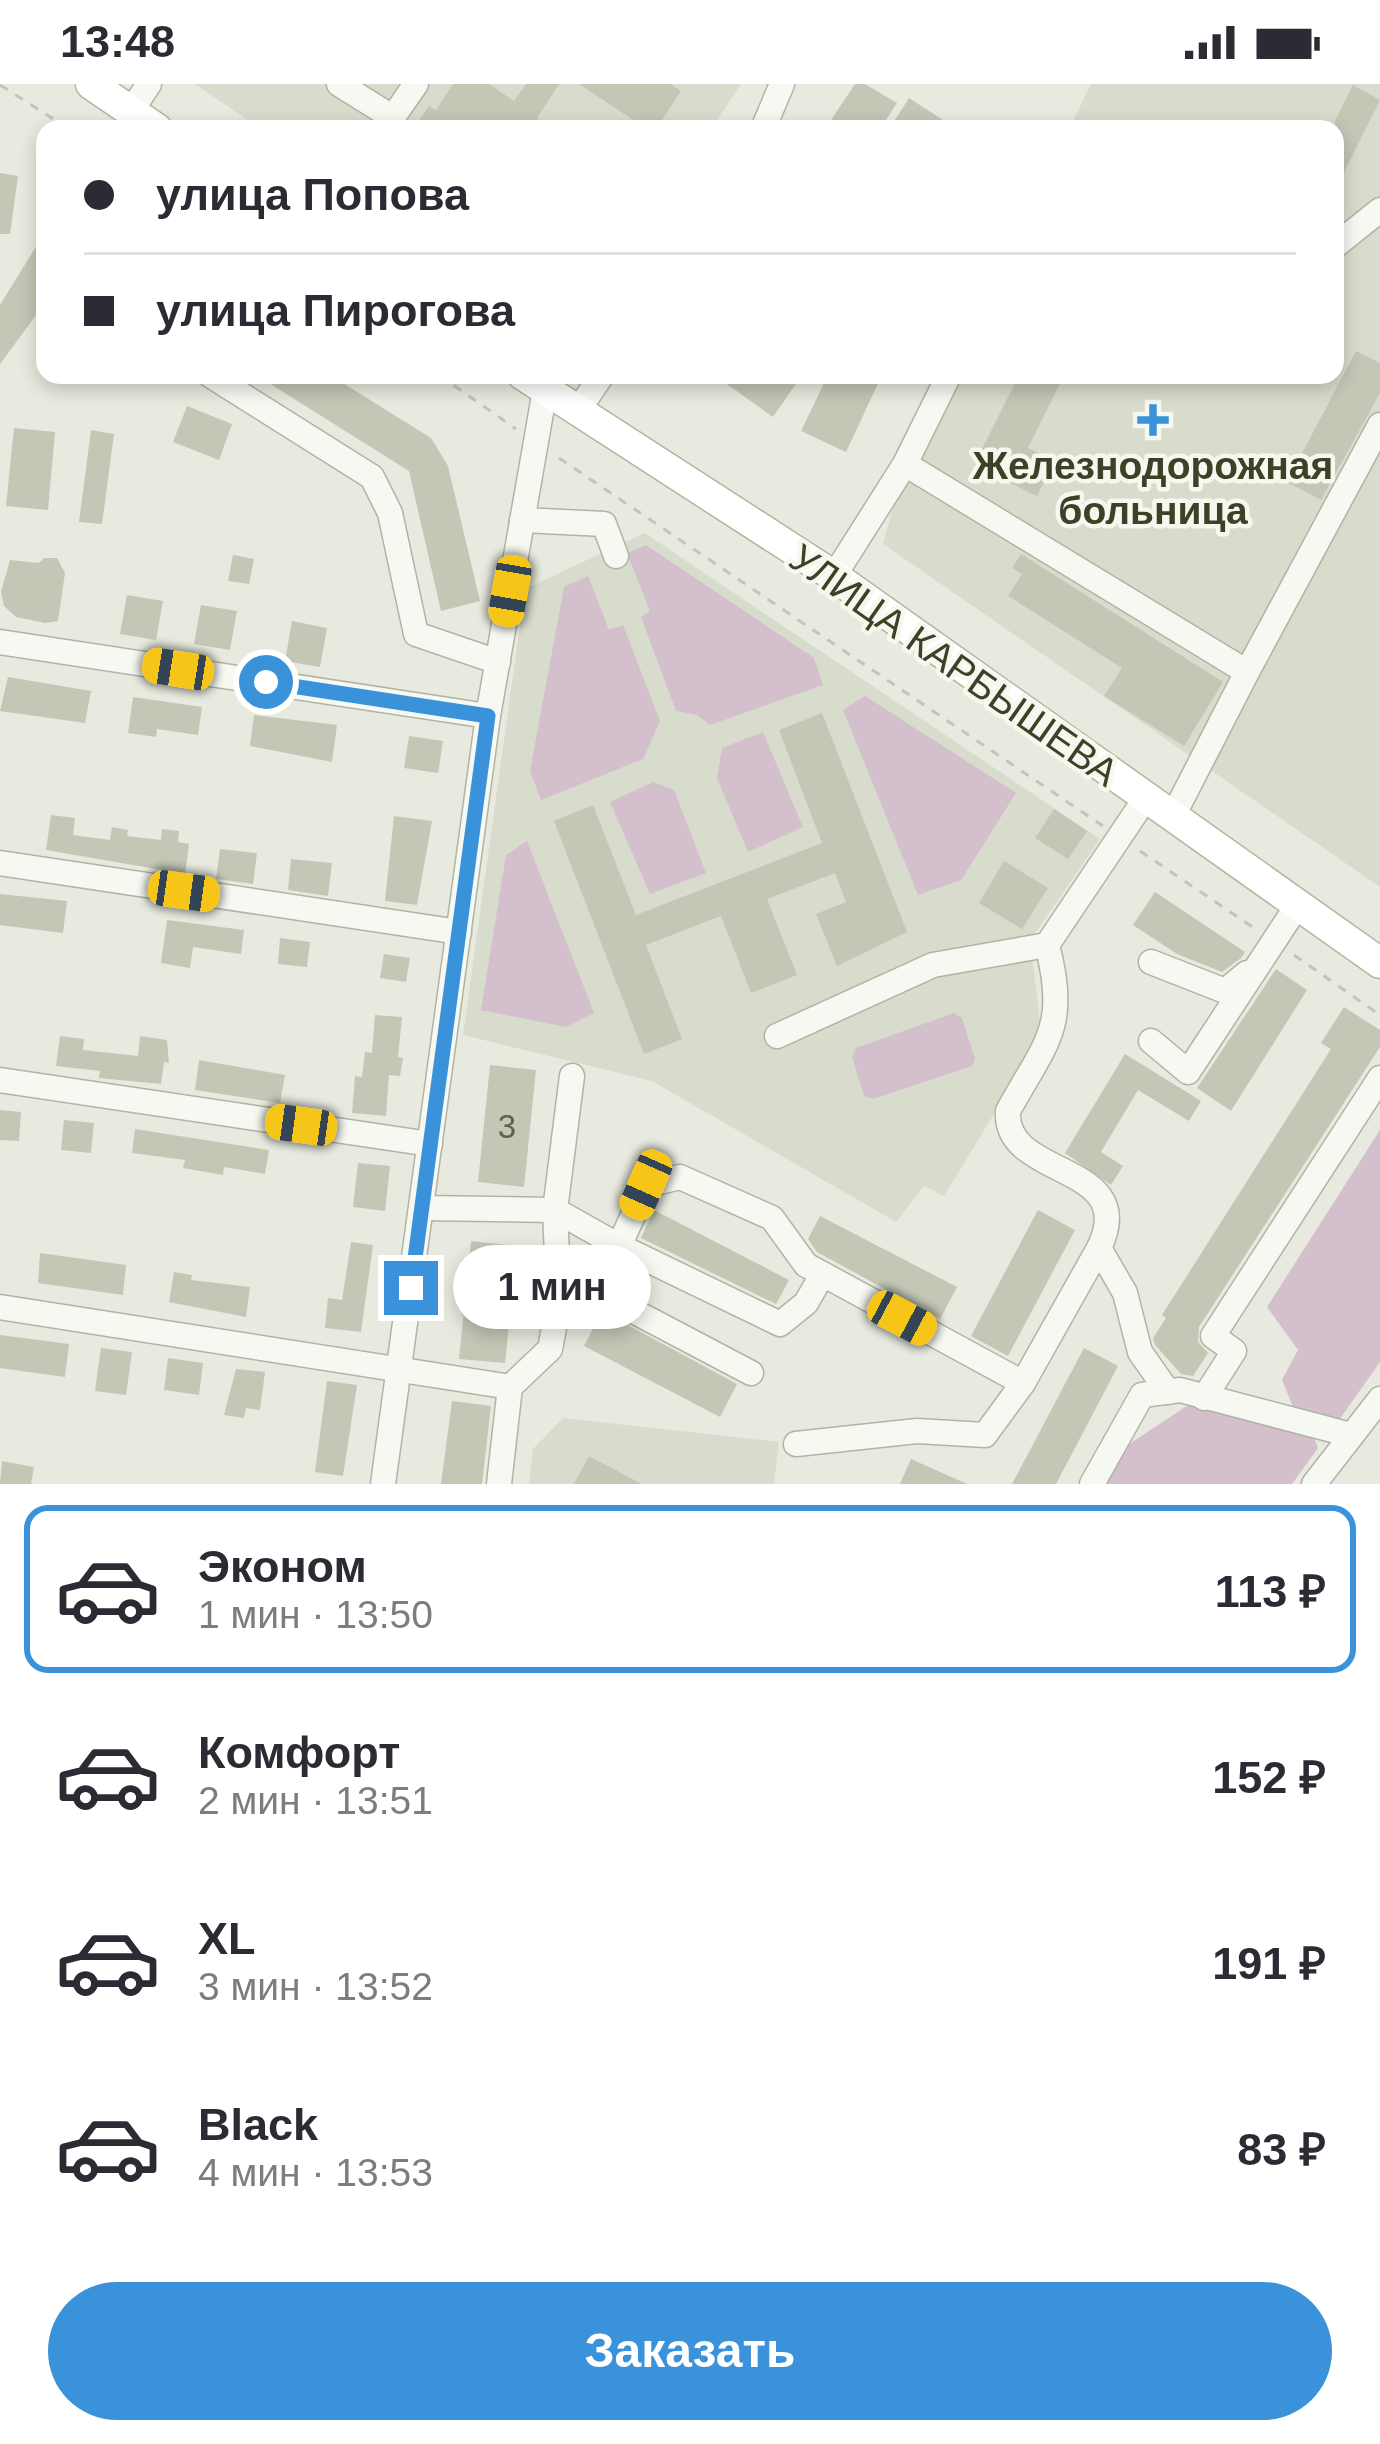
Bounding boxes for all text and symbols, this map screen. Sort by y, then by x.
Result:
text: 13:48 [60,16,175,67]
text: улица Попова [156,169,469,220]
text: улица Пирогова [156,285,515,336]
marker: Железнодорожная больница [1137,404,1169,436]
place label: Железнодорожная больница [972,444,1333,532]
street label: УЛИЦА КАРБЫШЕВА [782,535,1126,795]
car [486,552,534,630]
car [140,646,216,692]
route start [239,655,293,709]
car [146,868,222,914]
car [263,1102,339,1148]
house number: 3 [498,1108,516,1145]
car [615,1145,677,1225]
callout: 1 мин [453,1246,651,1330]
route end [384,1261,438,1315]
text: 1 мин [498,1265,606,1308]
car [862,1285,942,1351]
icon: car [54,1535,162,1643]
text: Эконом [198,1541,367,1592]
text: 113 ₽ [1215,1566,1326,1617]
text: 1 мин · 13:50 [198,1593,433,1636]
icon: car [54,1721,162,1829]
text: Комфорт [198,1727,400,1778]
text: 152 ₽ [1212,1752,1326,1803]
text: 2 мин · 13:51 [198,1779,433,1822]
icon: car [54,1907,162,2015]
text: XL [198,1913,256,1964]
text: 191 ₽ [1212,1938,1326,1989]
text: 3 мин · 13:52 [198,1965,433,2008]
icon: car [54,2093,162,2201]
text: Black [198,2099,318,2150]
text: 83 ₽ [1237,2124,1326,2175]
text: 4 мин · 13:53 [198,2151,433,2194]
button: Заказать [48,2282,1332,2420]

